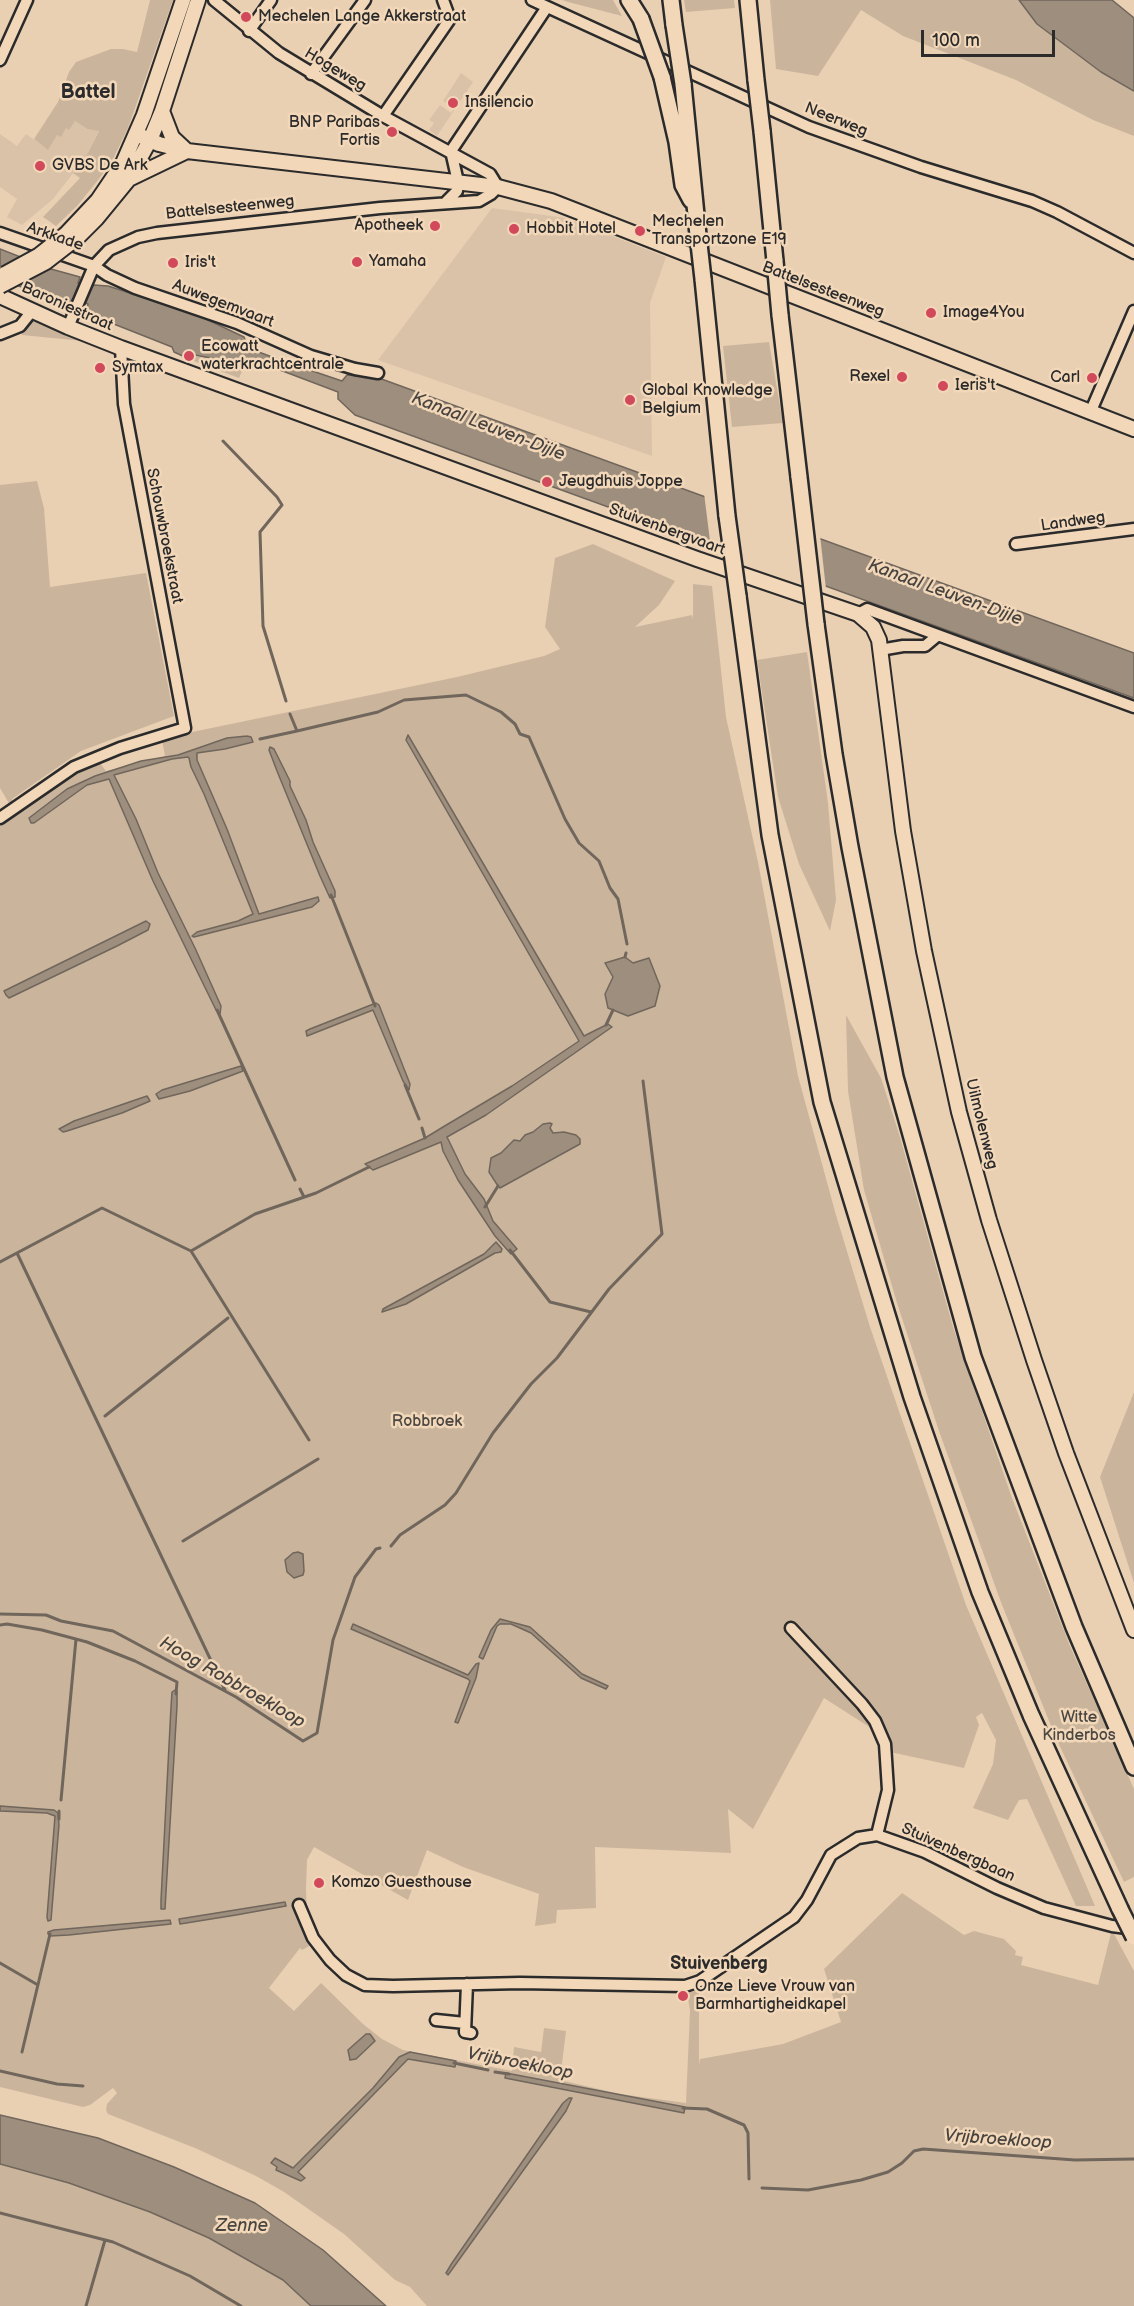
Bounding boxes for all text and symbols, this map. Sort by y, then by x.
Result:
place label: Mechelen Lange Akkerstraat [258,7,466,27]
marker: Mechelen Lange Akkerstraat [239,10,253,24]
scale bar [924,18,1058,56]
text: 100 m [932,30,980,51]
street label: Hogeweg [301,44,369,96]
district label: Battel [60,81,116,105]
place label: Insilencio [465,93,534,113]
marker: Insilencio [446,96,460,110]
street label: Neerweg [802,99,870,141]
place label: BNP Paribas Fortis [289,113,380,151]
marker: BNP Paribas Fortis [385,125,399,139]
place label: GVBS De Ark [52,156,147,176]
marker: GVBS De Ark [33,159,47,173]
street label: Battelsesteenweg [165,192,295,224]
place label: Mechelen Transportzone E19 [652,212,787,250]
place label: Apotheek [354,216,423,236]
street label: Arkkade [24,218,86,256]
marker: Apotheek [428,219,442,233]
place label: Hobbit Hotel [526,219,616,239]
marker: Hobbit Hotel [507,222,521,236]
marker: Mechelen Transportzone E19 [633,224,647,238]
place label: Yamaha [369,252,426,272]
place label: Iris't [185,253,216,273]
marker: Yamaha [350,255,364,269]
marker: Iris't [166,256,180,270]
street label: Battelsesteenweg [759,258,887,322]
street label: Auwegemvaart [170,276,276,332]
street label: Baroniestraat [18,278,116,336]
place label: Image4You [943,303,1025,323]
marker: Image4You [924,306,938,320]
place label: Ecowatt waterkrachtcentrale [201,337,344,375]
marker: Ecowatt waterkrachtcentrale [182,349,196,363]
place label: Symtax [112,358,163,378]
marker: Symtax [93,361,107,375]
place label: Rexel [849,367,890,387]
place label: Carl [1050,368,1080,388]
marker: Rexel [895,370,909,384]
marker: Carl [1085,371,1099,385]
place label: Ieris't [955,376,995,396]
marker: Ieris't [936,379,950,393]
place label: Global Knowledge Belgium [642,381,772,419]
water label: Kanaal Leuven-Dijle [408,388,568,466]
marker: Global Knowledge Belgium [623,393,637,407]
street label: Schouwbroekstraat [141,467,187,605]
place label: Jeugdhuis Joppe [559,472,683,492]
marker: Jeugdhuis Joppe [540,475,554,489]
street label: Stuivenbergvaart [606,500,728,560]
street label: Landweg [1040,508,1106,536]
water label: Kanaal Leuven-Dijle [865,555,1025,631]
street label: Uilmolenweg [960,1077,1002,1171]
park label: Robbroek [392,1412,462,1432]
water label: Hoog Robbroekloop [155,1632,309,1734]
park label: Witte Kinderbos [1042,1708,1116,1746]
street label: Stuivenbergbaan [898,1819,1018,1887]
place label: Komzo Guesthouse [331,1873,472,1893]
marker: Komzo Guesthouse [312,1876,326,1890]
district label: Stuivenberg [670,1953,768,1975]
place label: Onze Lieve Vrouw van Barmhartigheidkapel [695,1977,855,2015]
marker: Onze Lieve Vrouw van Barmhartigheidkapel [676,1989,690,2003]
water label: Vrijbroekloop [465,2043,575,2085]
water label: Vrijbroekloop [943,2125,1053,2155]
water label: Zenne [216,2215,268,2237]

